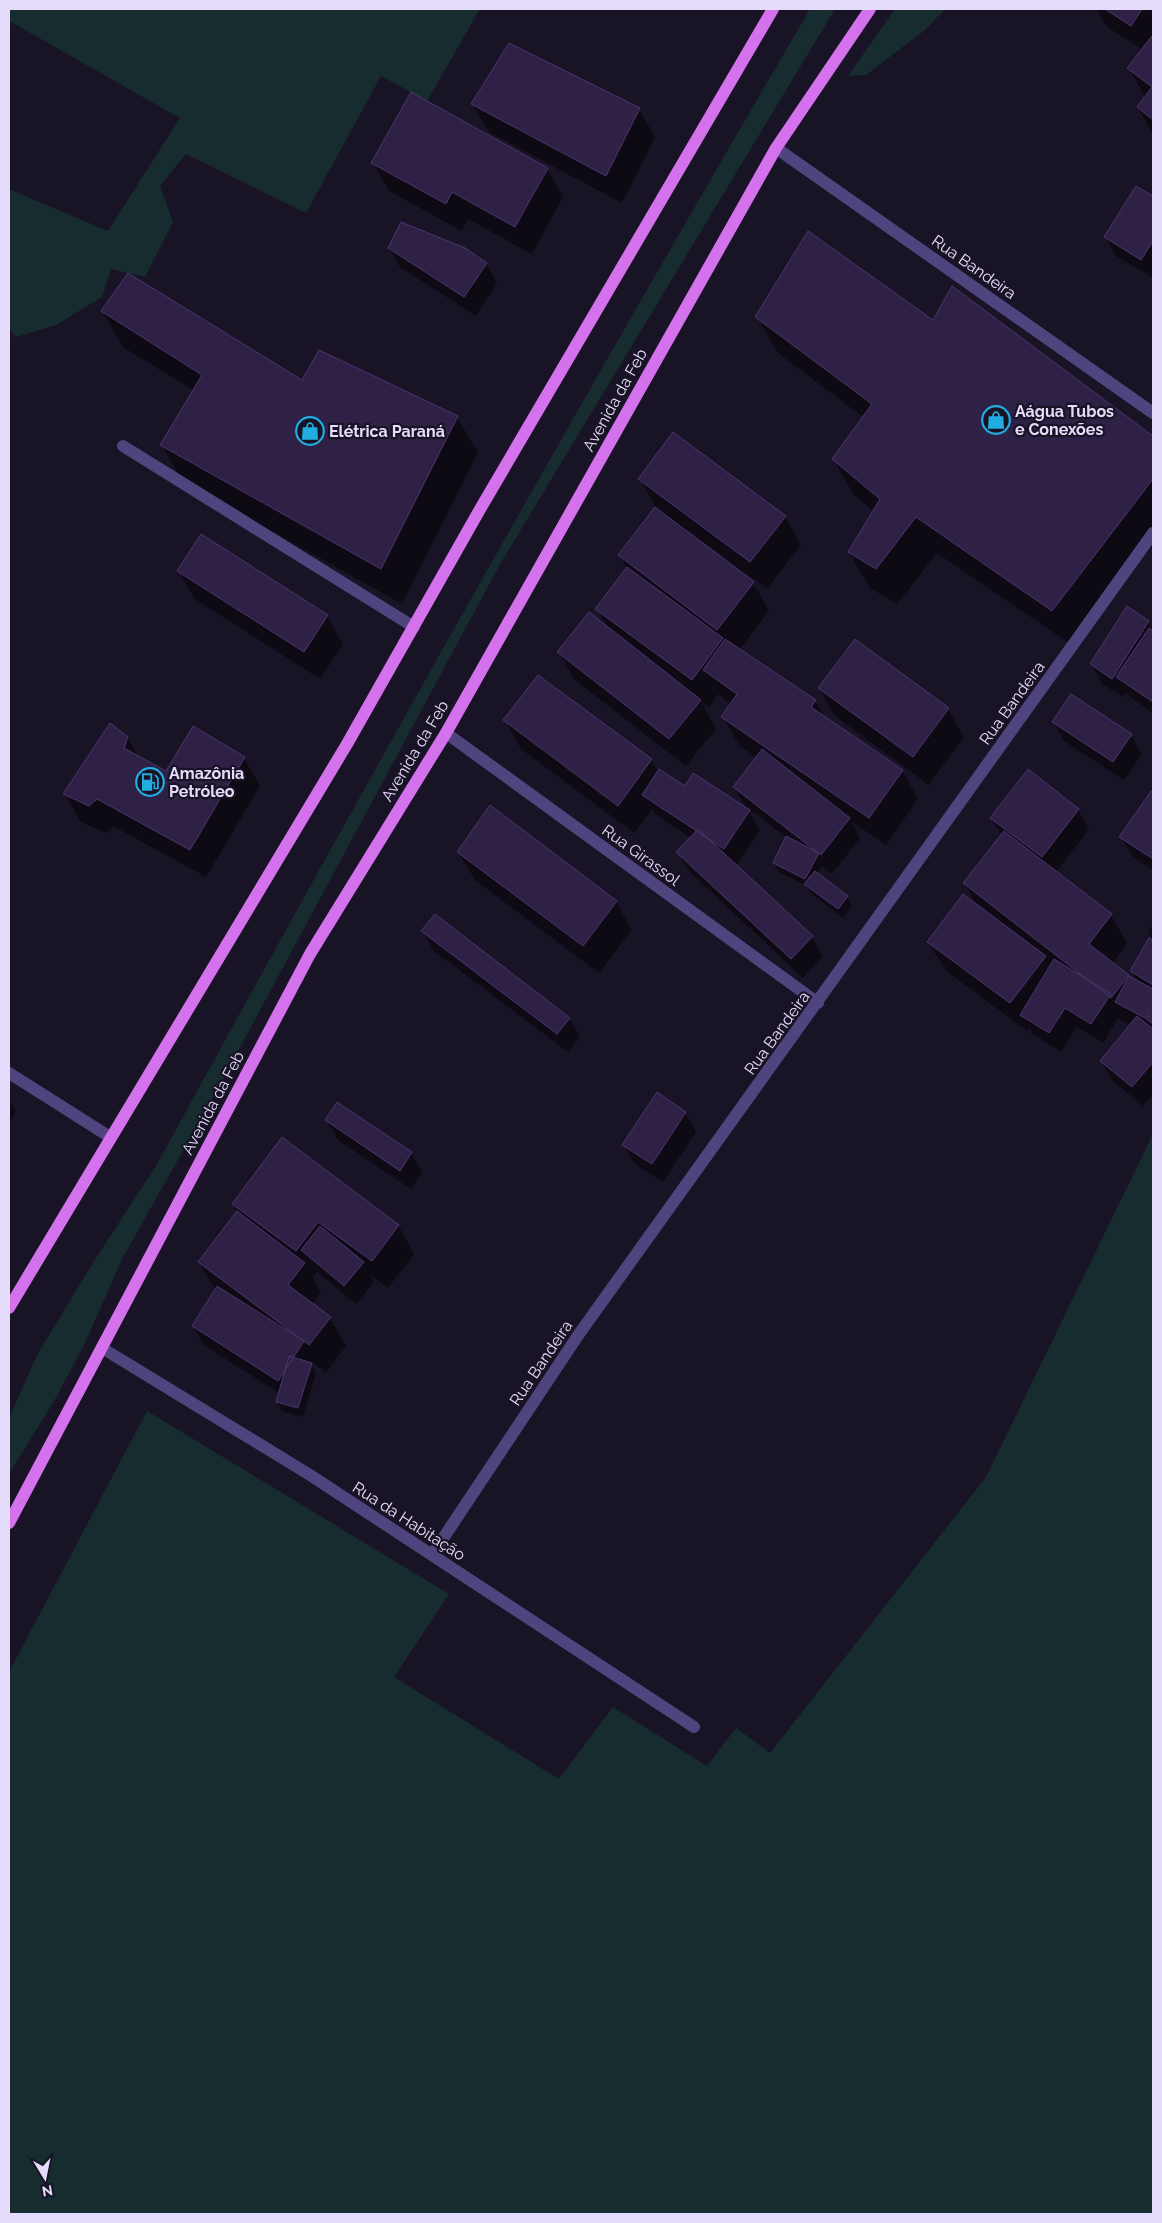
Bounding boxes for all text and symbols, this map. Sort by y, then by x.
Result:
street label: Rua Bandeira [928,231,1020,303]
street label: Avenida da Feb [579,345,651,455]
place label: Aágua Tubos e Conexões [1015,402,1114,439]
shop icon: Aágua Tubos e Conexões [981,405,1011,435]
shop icon: Elétrica Paraná [295,416,325,446]
place label: Elétrica Paraná [329,422,445,441]
street label: Rua Bandeira [975,658,1049,748]
street label: Avenida da Feb [377,697,453,805]
place label: Amazônia Petróleo [169,764,244,801]
fuel station icon: Amazônia Petróleo [135,767,165,797]
street label: Rua Girassol [599,821,684,890]
street label: Rua Bandeira [740,988,814,1078]
street label: Avenida da Feb [178,1048,248,1158]
street label: Rua Bandeira [506,1317,576,1409]
street label: Rua da Habitação [349,1478,469,1564]
north arrow [20,2153,70,2203]
text: N [41,2182,54,2200]

